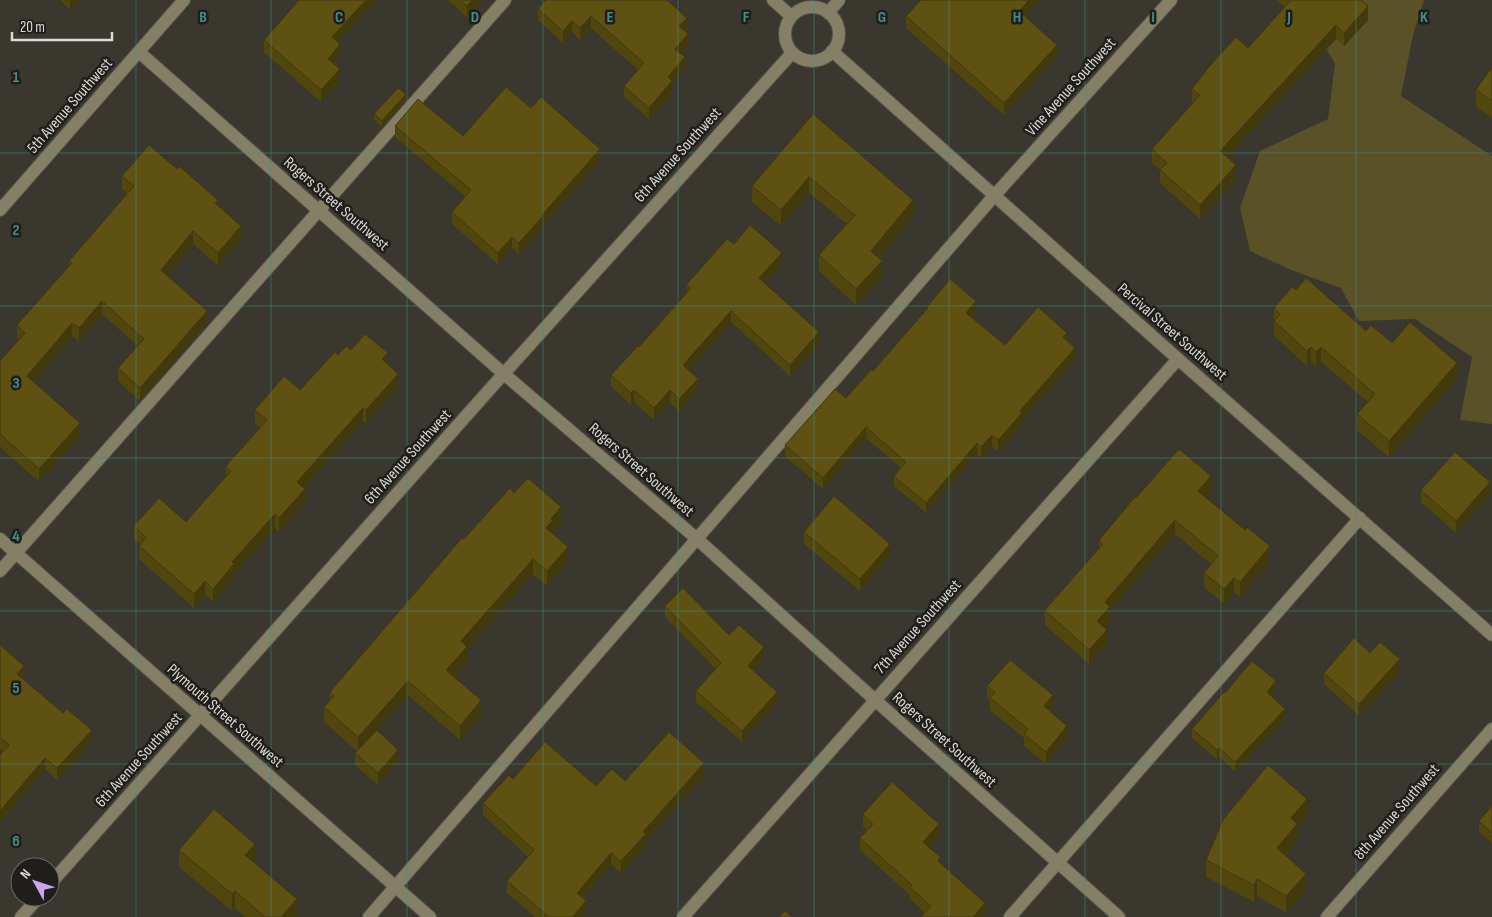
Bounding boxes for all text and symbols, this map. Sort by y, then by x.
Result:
text: B [199,8,207,27]
text: C [335,8,343,27]
text: D [471,8,479,27]
text: E [607,8,614,27]
text: F [743,8,750,27]
text: G [878,8,886,27]
text: H [1013,8,1021,27]
text: I [1151,8,1155,27]
text: J [1286,8,1291,27]
text: K [1420,8,1428,27]
scale bar [12,10,112,42]
text: 20 m [20,18,45,37]
street label: Vine Avenue Southwest [1022,34,1120,140]
street label: 5th Avenue Southwest [23,54,117,158]
text: 1 [13,68,20,87]
street label: 6th Avenue Southwest [631,104,726,206]
street label: Rogers Street Southwest [279,153,393,255]
text: 2 [12,221,20,240]
street label: Percival Street Southwest [1113,279,1231,385]
text: 3 [12,374,20,393]
street label: 6th Avenue Southwest [361,406,456,508]
street label: Rogers Street Southwest [584,419,698,521]
text: 4 [12,527,20,546]
street label: 7th Avenue Southwest [871,576,965,678]
street label: Plymouth Street Southwest [163,660,287,772]
text: 5 [12,679,20,698]
street label: Rogers Street Southwest [888,688,1000,792]
street label: 6th Avenue Southwest [92,709,187,811]
street label: 8th Avenue Southwest [1350,760,1444,864]
text: 6 [12,832,20,851]
north arrow [10,857,60,907]
text: N [17,866,34,882]

